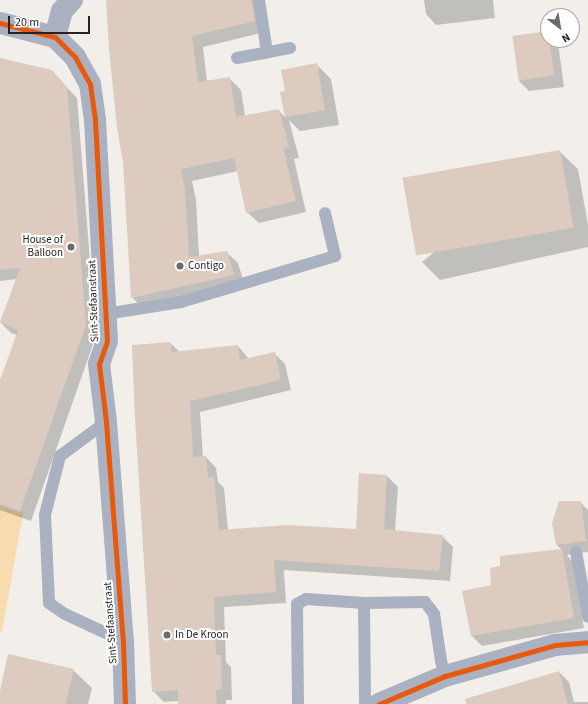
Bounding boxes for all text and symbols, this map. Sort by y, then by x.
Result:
scale bar [10,8,92,34]
north arrow [540,8,580,48]
text: 20 m [15,14,39,31]
text: N [559,30,573,46]
place label: House of Balloon [22,234,63,260]
marker: House of Balloon [66,242,76,252]
place label: Contigo [188,259,224,273]
street label: Sint-Stefaanstraat [86,260,102,342]
marker: Contigo [175,261,185,271]
street label: Sint-Stefaanstraat [102,581,120,665]
place label: In De Kroon [175,628,229,642]
marker: In De Kroon [162,630,172,640]

